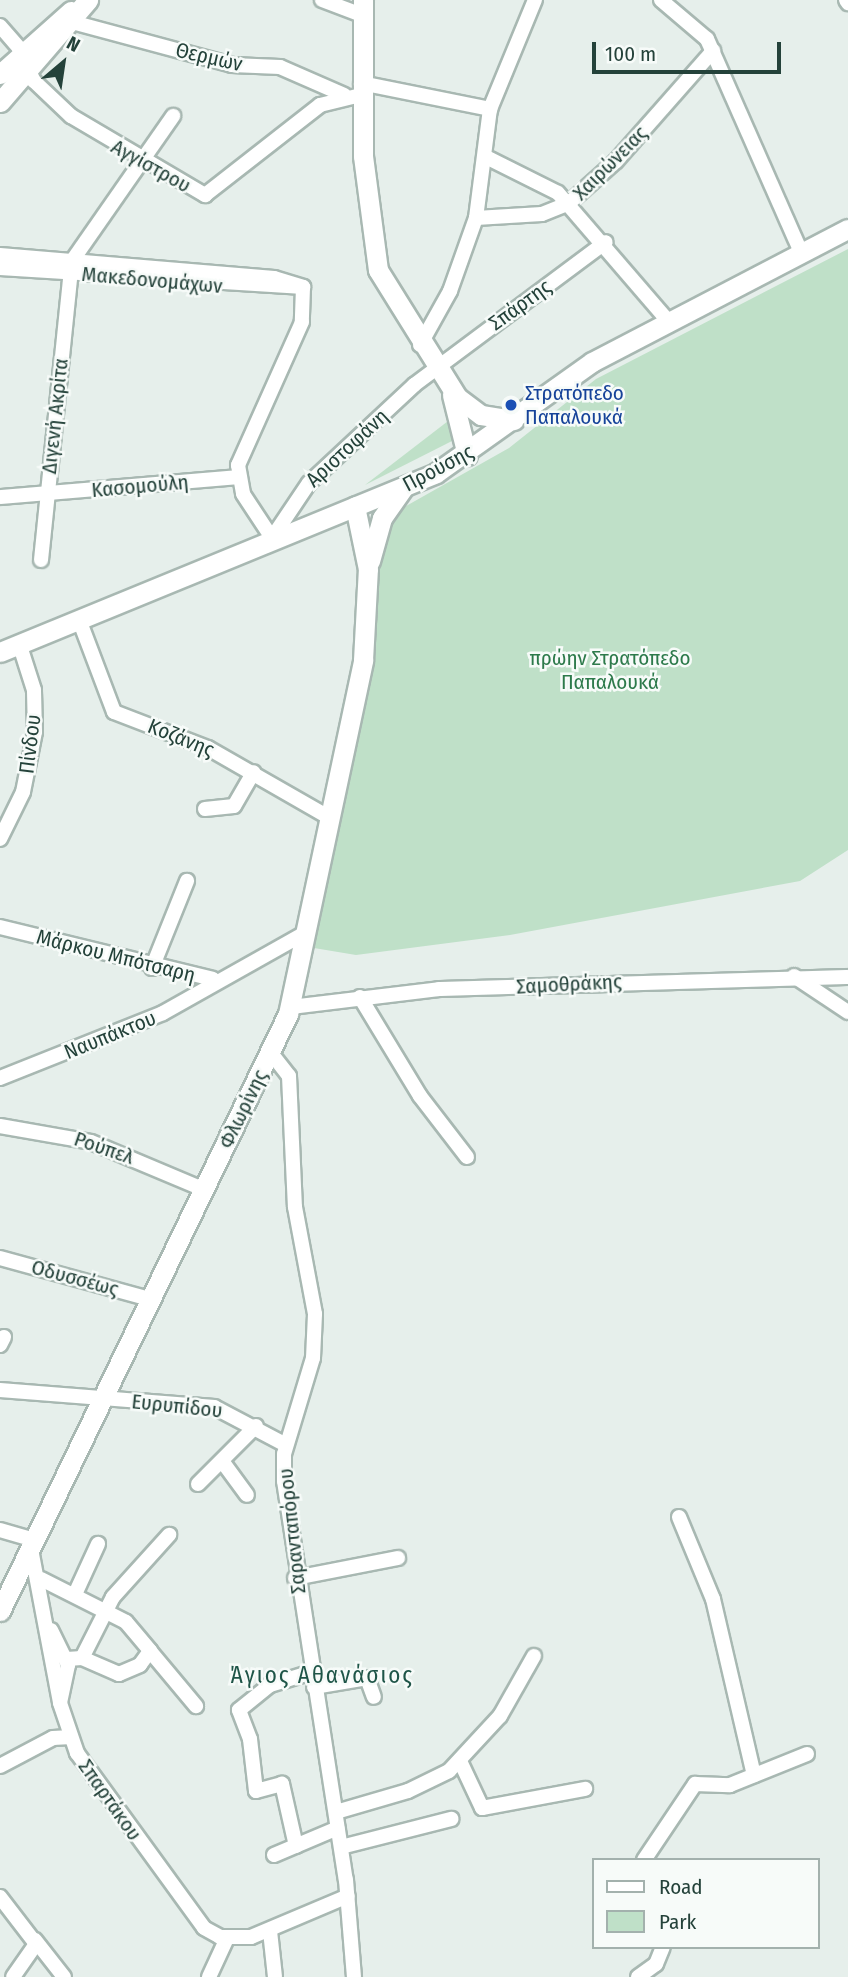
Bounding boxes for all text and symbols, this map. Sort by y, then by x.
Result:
north arrow [28,28,98,98]
scale bar [596,28,785,72]
text: N [63,31,84,57]
street label: Θερμών [173,37,245,77]
text: 100 m [605,41,656,67]
street label: Χαιρώνειας [568,121,652,205]
street label: Αγγίστρου [107,134,195,198]
street label: Μακεδονομάχων [81,261,223,299]
street label: Σπάρτης [484,274,556,336]
street label: Διγενή Ακρίτα [36,357,74,475]
place label: Στρατόπεδο Παπαλουκά [525,380,624,430]
marker: Στρατόπεδο Παπαλουκά [503,397,519,413]
street label: Αριστοφάνη [301,404,393,492]
street label: Προύσης [398,439,478,497]
street label: Κασομούλη [90,469,190,503]
park label: πρώην Στρατόπεδο Παπαλουκά [530,645,690,695]
street label: Πίνδου [14,713,46,775]
street label: Κοζάνης [144,713,218,763]
street label: Μάρκου Μπότσαρη [34,924,198,988]
street label: Σαμοθράκης [516,969,622,999]
street label: Ναυπάκτου [60,1005,160,1065]
street label: Φλωρίνης [213,1066,273,1152]
street label: Ρούπελ [71,1126,137,1170]
street label: Οδυσσέως [29,1254,121,1302]
street label: Ευρυπίδου [130,1389,224,1423]
street label: Σαρανταπόρου [273,1467,311,1595]
district label: Άγιος Αθανάσιος [232,1661,412,1689]
street label: Σπαρτάκου [73,1755,147,1845]
legend [592,1858,820,1949]
text: Road [659,1874,703,1900]
text: Park [659,1909,696,1935]

